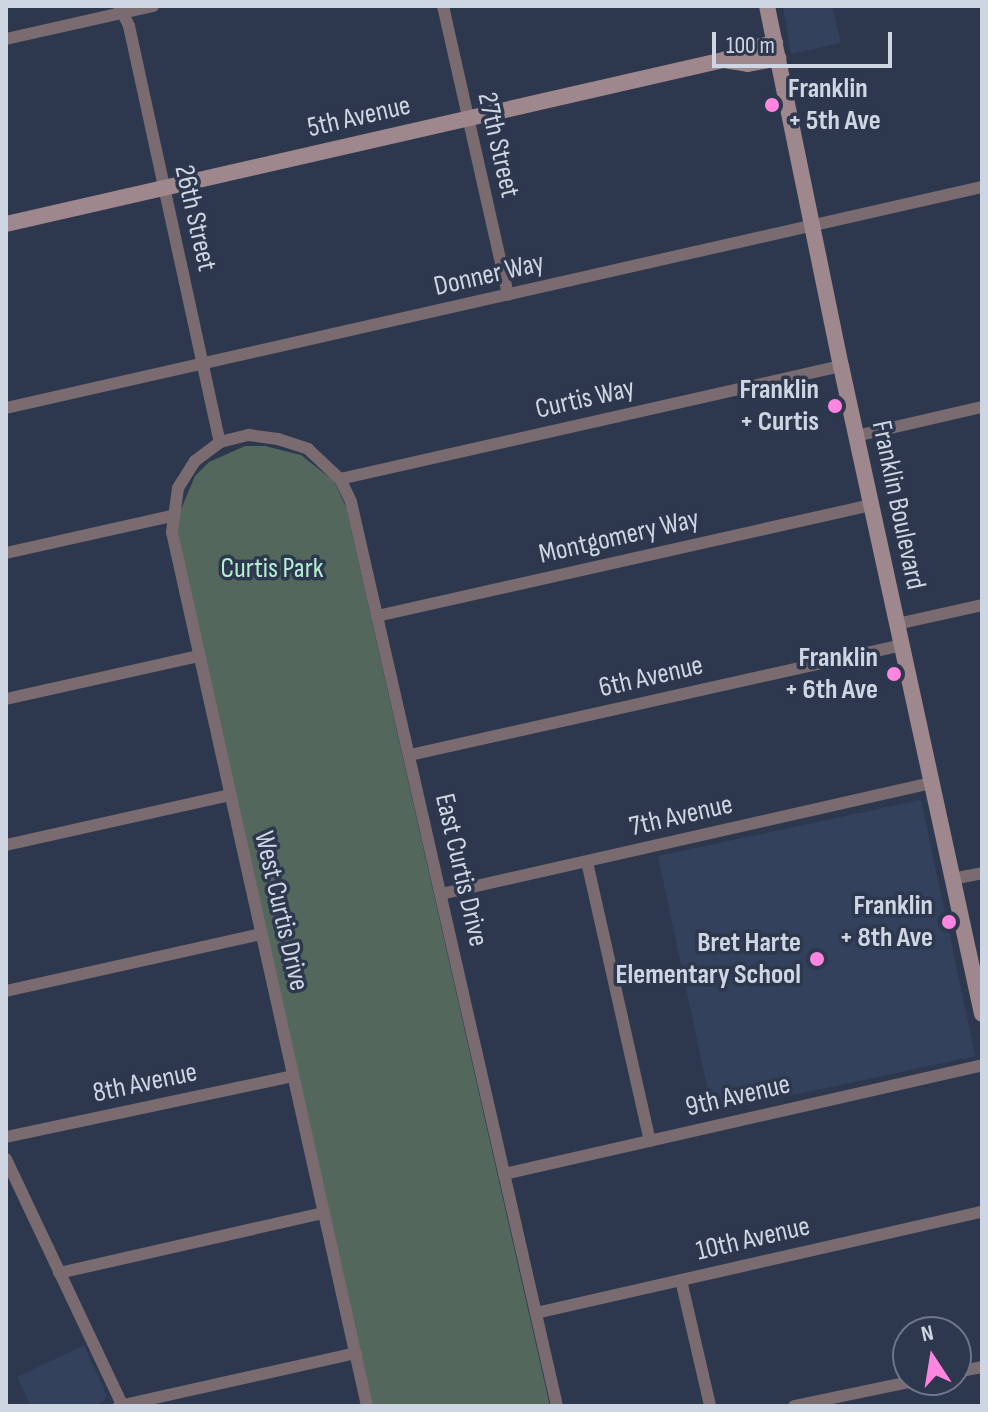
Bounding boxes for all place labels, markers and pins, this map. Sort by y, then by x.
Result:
place label: Franklin + 5th Ave [788,72,881,138]
marker: Franklin + 5th Ave [763,96,781,114]
place label: Franklin + Curtis [739,373,819,439]
marker: Franklin + Curtis [826,397,844,415]
place label: Franklin + 6th Ave [785,641,878,707]
marker: Franklin + 6th Ave [885,665,903,683]
place label: Franklin + 8th Ave [839,889,933,955]
marker: Franklin + 8th Ave [940,913,958,931]
place label: Bret Harte Elementary School [615,926,801,992]
marker: Bret Harte Elementary School [808,950,826,968]

